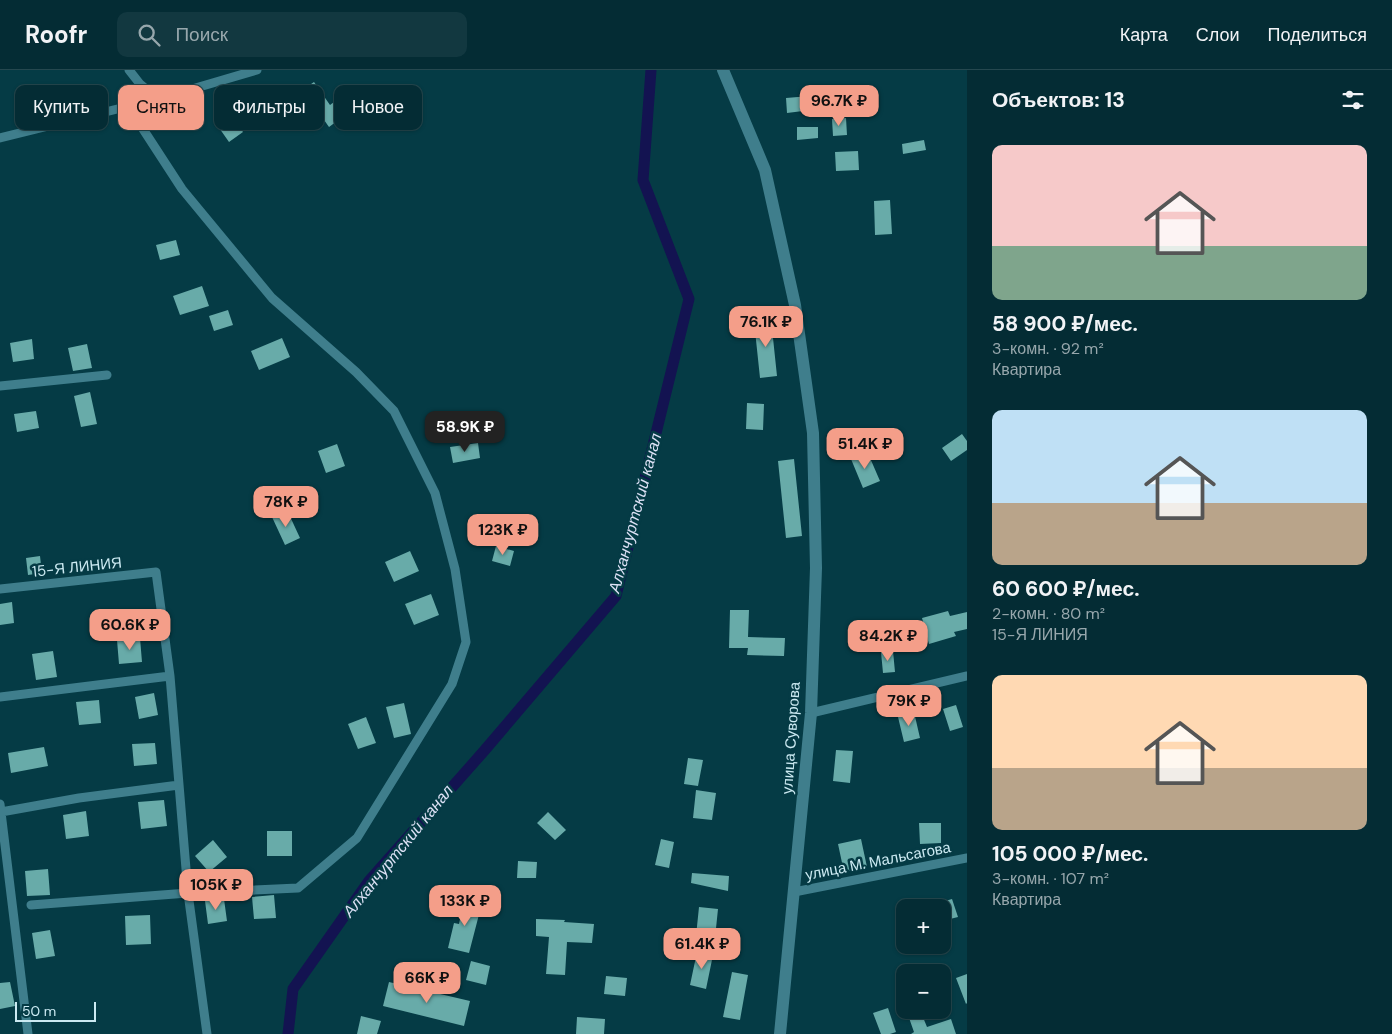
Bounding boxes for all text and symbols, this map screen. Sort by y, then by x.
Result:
search box [117,12,467,57]
text: Roofr [25,19,87,50]
icon: search [135,21,163,49]
text: Поиск [175,22,228,47]
text: Карта [1120,23,1168,47]
text: Слои [1196,23,1240,47]
text: Поделиться [1268,23,1367,47]
chip: Купить [15,85,108,130]
chip: Снять [118,85,204,130]
chip: Фильтры [214,85,324,130]
chip: Новое [334,85,422,130]
pin: 96.7K ₽ [793,85,885,127]
text: Объектов: 13 [992,86,1125,114]
icon: filters [1339,86,1367,114]
text: 96.7K ₽ [811,90,867,111]
icon: home [1135,178,1225,268]
pin: 76.1K ₽ [720,306,812,348]
text: 58 900 ₽/мес. [992,310,1138,338]
text: 76.1K ₽ [740,311,792,332]
text: 3-комн. · 92 m² [992,338,1104,359]
text: Квартира [992,359,1061,380]
pin: 58.9K ₽ [419,410,511,453]
text: 58.9K ₽ [436,416,494,437]
pin: 51.4K ₽ [819,428,911,470]
water label: Алханчуртский канал [603,431,666,596]
text: 51.4K ₽ [838,433,892,454]
icon: home [1135,443,1225,533]
pin: 78K ₽ [251,486,321,528]
text: 78K ₽ [264,491,308,512]
pin: 123K ₽ [462,514,544,556]
text: 123K ₽ [478,519,528,540]
street label: 15-Я ЛИНИЯ [31,552,123,582]
text: 60 600 ₽/мес. [992,575,1139,603]
text: 2-комн. · 80 m² [992,603,1105,624]
pin: 60.6K ₽ [84,608,176,651]
text: 60.6K ₽ [100,614,160,635]
pin: 84.2K ₽ [842,620,934,662]
text: 15-Я ЛИНИЯ [992,624,1088,645]
text: 84.2K ₽ [859,625,917,646]
street label: улица Суворова [777,681,805,795]
pin: 79K ₽ [874,684,944,727]
text: 79K ₽ [887,690,931,711]
icon: home [1135,708,1225,798]
water label: Алханчуртский канал [337,781,458,922]
street label: улица М. Мальсагова [804,837,953,885]
text: 105 000 ₽/мес. [992,840,1148,868]
pin: 105K ₽ [175,868,257,911]
text: 3-комн. · 107 m² [992,868,1109,889]
text: 105K ₽ [190,874,242,895]
pin: 133K ₽ [424,884,506,927]
text: Квартира [992,889,1061,910]
text: 133K ₽ [440,890,490,911]
map controls [896,899,951,1019]
button: + [896,899,951,954]
pin: 61.4K ₽ [656,928,748,970]
text: 61.4K ₽ [674,933,730,954]
pin: 66K ₽ [392,962,462,1004]
button: − [896,964,951,1019]
text: 66K ₽ [405,967,449,988]
scale bar [15,999,96,1022]
text: 50 m [22,1002,56,1020]

